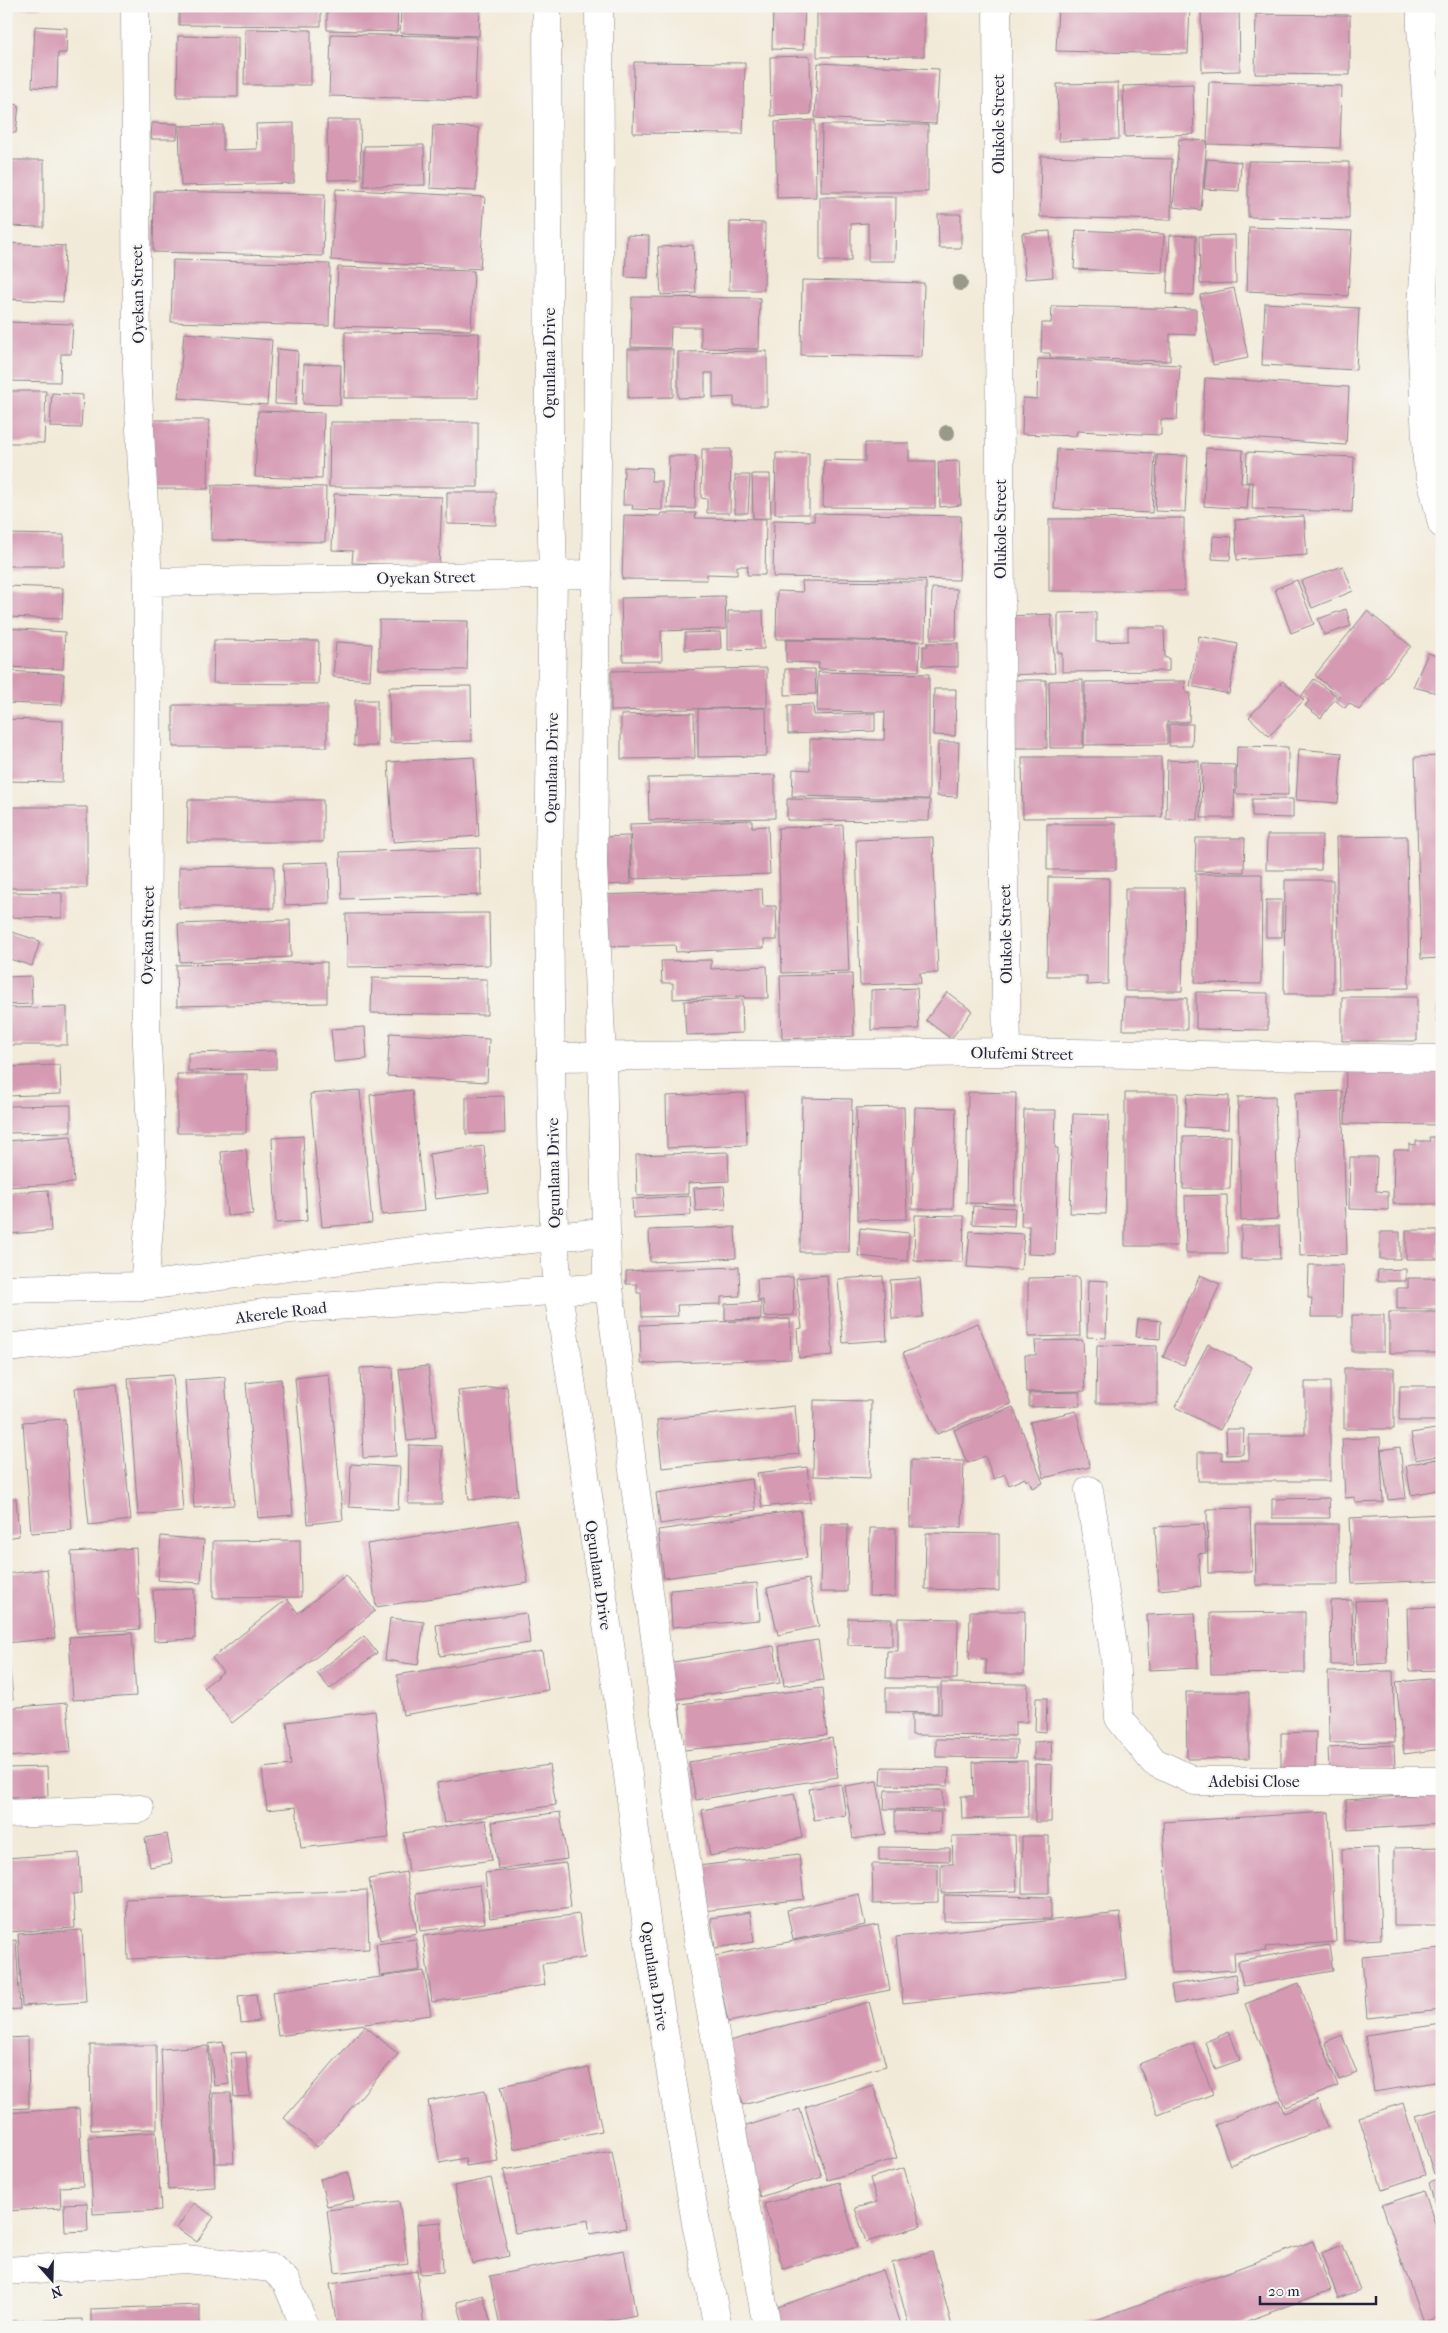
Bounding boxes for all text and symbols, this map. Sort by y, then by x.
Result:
street label: Olukole Street [989,74,1008,174]
street label: Oyekan Street [127,244,148,344]
street label: Ogunlana Drive [540,307,559,418]
street label: Olukole Street [991,479,1010,579]
street label: Oyekan Street [376,567,476,588]
street label: Ogunlana Drive [541,712,562,824]
street label: Olukole Street [995,884,1016,984]
street label: Oyekan Street [137,885,158,985]
street label: Olufemi Street [970,1043,1074,1064]
street label: Ogunlana Drive [543,1117,564,1229]
street label: Akerele Road [233,1297,328,1328]
street label: Ogunlana Drive [581,1519,616,1631]
street label: Adebisi Close [1207,1772,1300,1791]
street label: Ogunlana Drive [636,1920,673,2032]
north arrow [28,2256,78,2306]
scale bar [1260,2273,1377,2305]
text: N [48,2282,64,2302]
text: 20 m [1268,2282,1300,2300]

